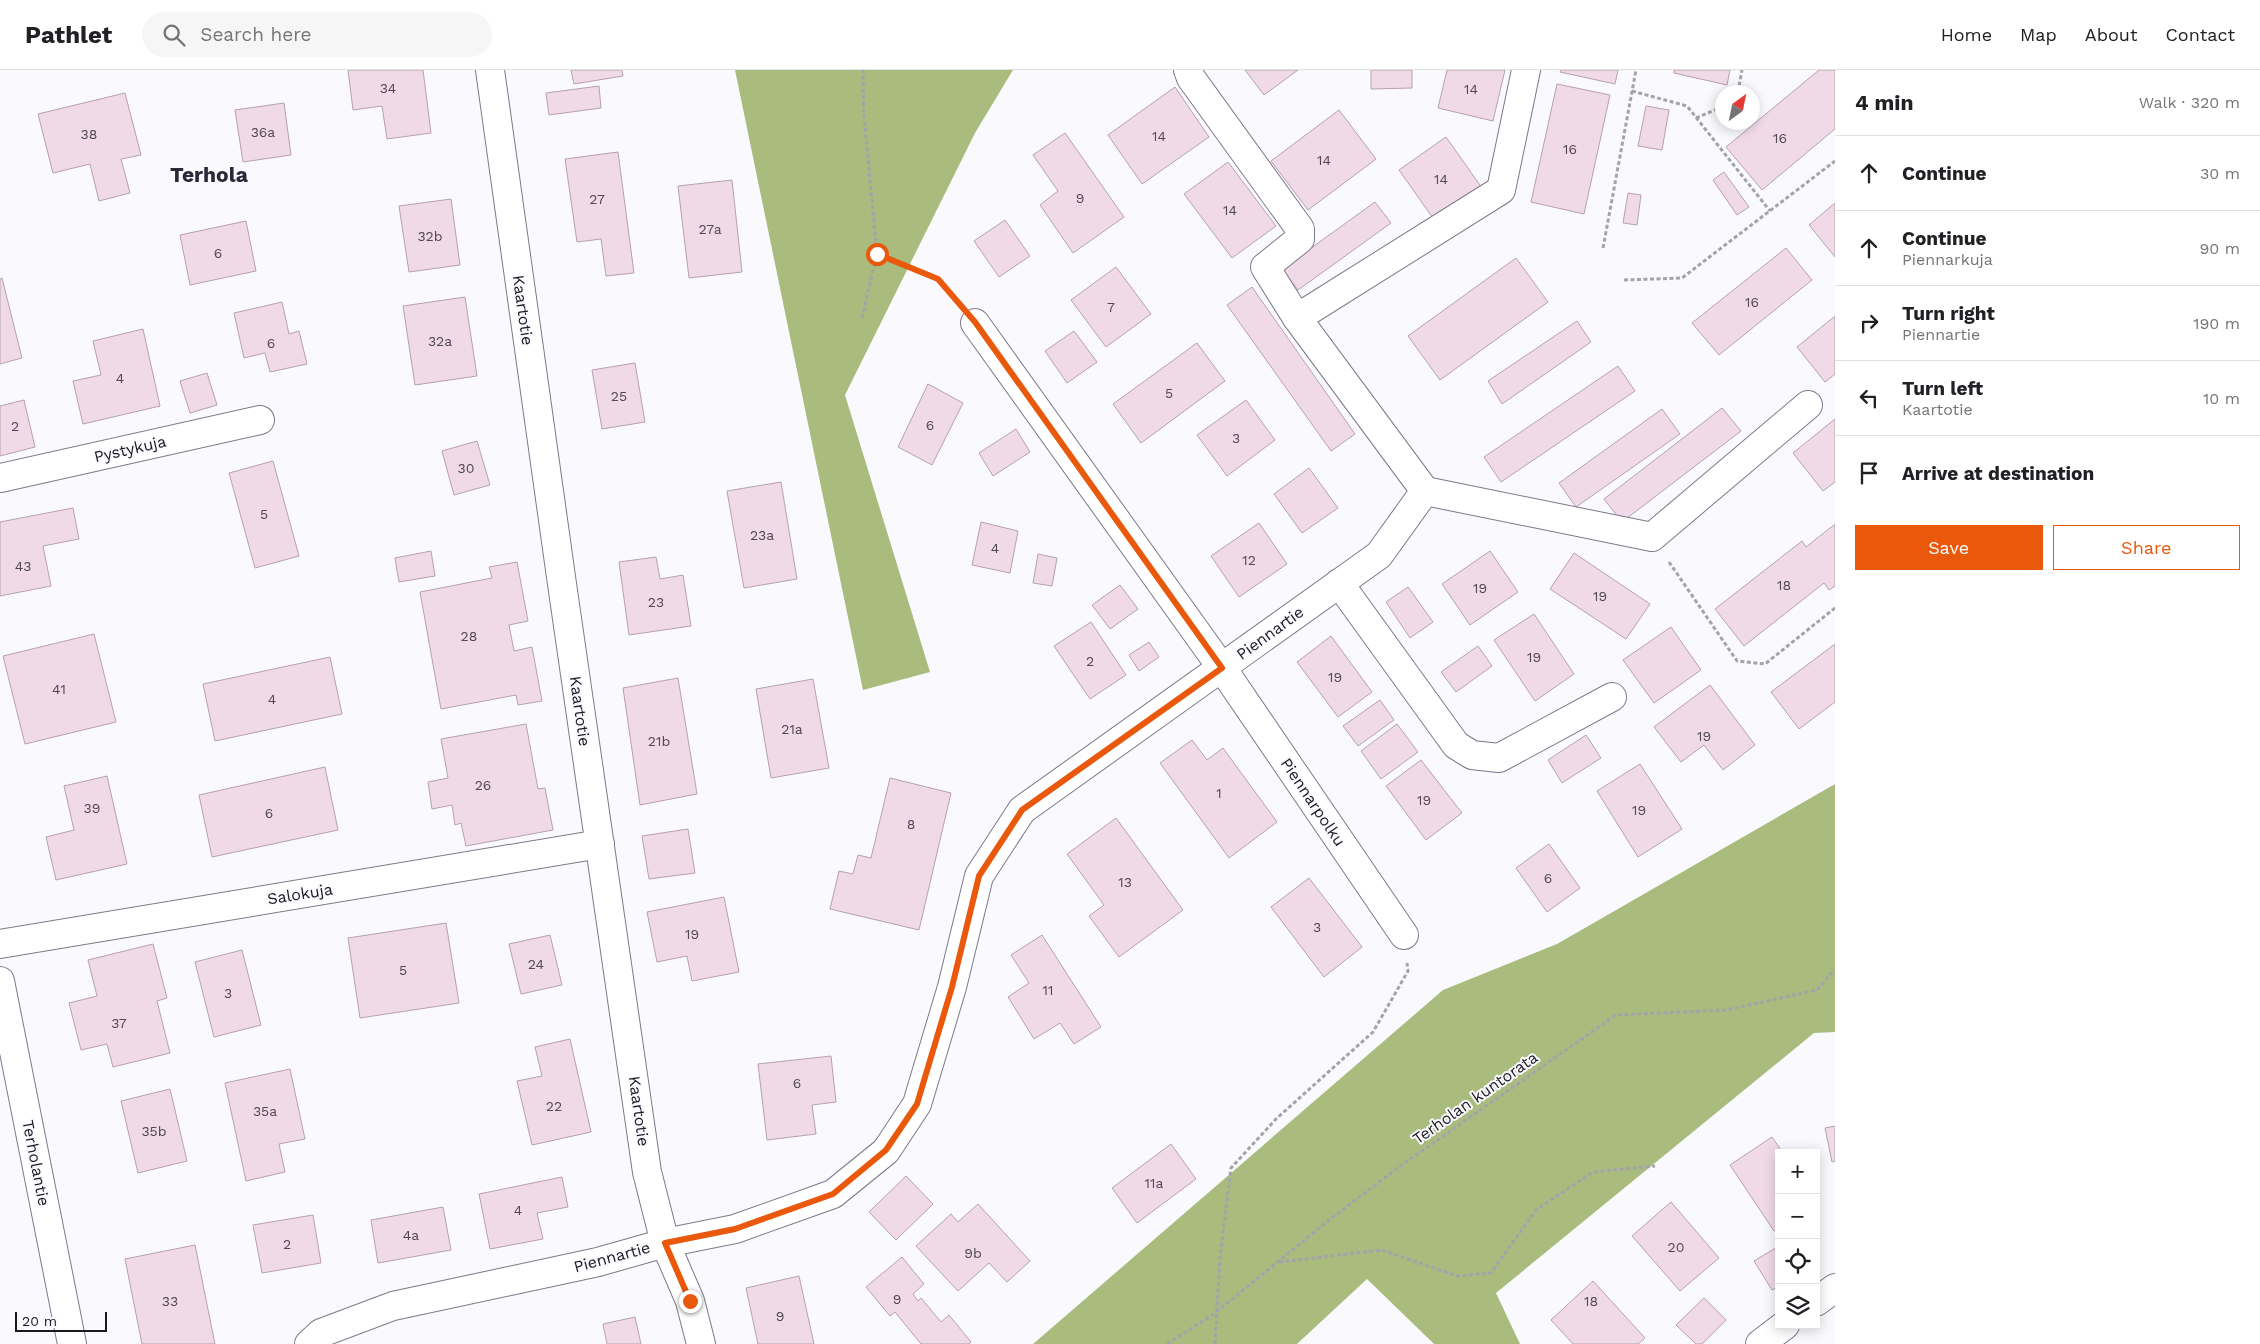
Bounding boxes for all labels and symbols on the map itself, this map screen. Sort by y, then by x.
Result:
house number: 34 [380,80,396,96]
house number: 14 [1464,81,1478,97]
north arrow [1715,85,1760,130]
house number: 36a [251,124,275,140]
house number: 38 [81,126,97,142]
house number: 14 [1152,128,1166,144]
house number: 16 [1773,130,1787,146]
house number: 16 [1563,141,1577,157]
house number: 14 [1317,152,1331,168]
district label: Terhola [170,162,249,187]
house number: 14 [1434,171,1448,187]
house number: 9 [1076,190,1084,206]
house number: 27 [589,191,605,207]
house number: 14 [1223,202,1237,218]
house number: 27a [698,221,722,237]
house number: 32b [417,228,443,244]
route start [866,243,889,266]
house number: 6 [214,245,222,261]
street label: Kaartotie [509,274,537,346]
house number: 16 [1745,294,1759,310]
house number: 7 [1107,299,1115,315]
house number: 32a [428,333,452,349]
house number: 6 [267,335,275,351]
house number: 4 [116,370,124,386]
house number: 5 [1165,385,1173,401]
house number: 25 [611,388,627,404]
house number: 6 [926,417,934,433]
house number: 2 [11,418,19,434]
house number: 3 [1232,430,1240,446]
street label: Pystykuja [92,431,168,467]
house number: 30 [458,460,474,476]
house number: 5 [260,506,268,522]
house number: 23a [750,527,774,543]
house number: 4 [991,540,999,556]
house number: 12 [1242,552,1256,568]
house number: 43 [15,558,31,574]
house number: 18 [1777,577,1791,593]
house number: 19 [1473,580,1487,596]
house number: 19 [1593,588,1607,604]
house number: 23 [648,594,664,610]
street label: Piennartie [1233,602,1307,664]
house number: 28 [461,628,477,644]
house number: 19 [1527,649,1541,665]
house number: 2 [1086,653,1094,669]
house number: 19 [1328,669,1342,685]
street label: Kaartotie [566,675,594,747]
house number: 41 [52,681,66,697]
house number: 4 [268,691,276,707]
house number: 21a [781,721,803,737]
house number: 19 [1697,728,1711,744]
house number: 21b [648,733,670,749]
street label: Piennarpolku [1277,754,1349,850]
house number: 26 [475,777,491,793]
house number: 1 [1216,785,1222,801]
house number: 19 [1417,792,1431,808]
house number: 39 [84,800,100,816]
house number: 19 [1632,802,1646,818]
house number: 6 [265,805,273,821]
house number: 8 [907,816,915,832]
house number: 6 [1544,870,1552,886]
house number: 13 [1118,874,1132,890]
street label: Salokuja [266,879,334,909]
house number: 3 [1313,919,1321,935]
house number: 19 [685,926,699,942]
house number: 24 [528,956,544,972]
house number: 5 [399,962,407,978]
house number: 11 [1043,982,1053,998]
house number: 3 [224,985,232,1001]
house number: 37 [111,1015,127,1031]
street label: Terholan kuntorata [1409,1048,1541,1148]
street label: Kaartotie [625,1075,653,1147]
house number: 6 [793,1075,801,1091]
house number: 22 [546,1098,562,1114]
house number: 35a [253,1103,277,1119]
street label: Terholantie [18,1118,54,1208]
house number: 35b [141,1123,167,1139]
house number: 11a [1145,1175,1163,1191]
house number: 4 [514,1202,522,1218]
house number: 4a [403,1227,419,1243]
house number: 2 [283,1236,291,1252]
street label: Piennartie [572,1238,652,1276]
house number: 20 [1668,1239,1684,1255]
house number: 9b [964,1245,982,1261]
route end [679,1290,702,1313]
house number: 9 [893,1291,901,1307]
house number: 33 [162,1293,178,1309]
house number: 18 [1584,1293,1598,1309]
house number: 9 [776,1308,784,1324]
scale bar [15,1309,108,1332]

